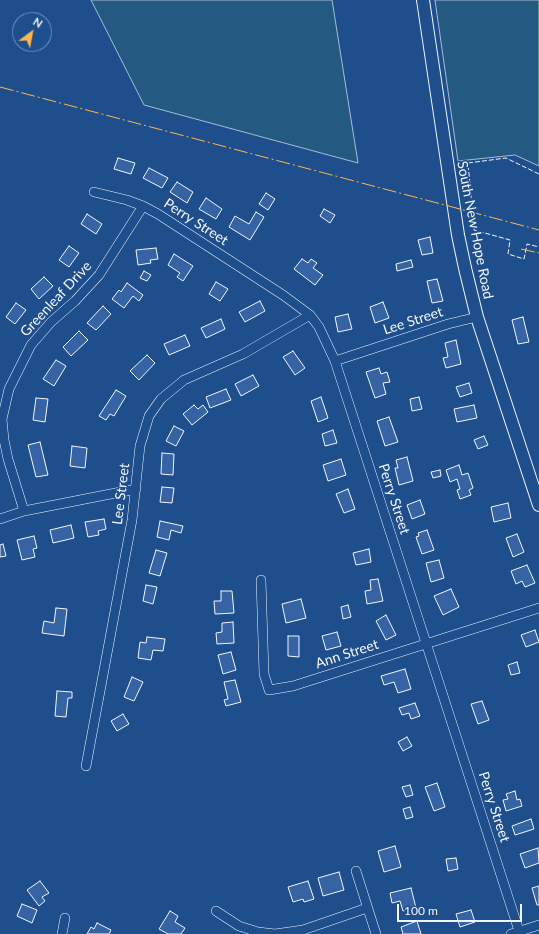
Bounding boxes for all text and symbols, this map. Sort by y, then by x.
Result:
north arrow [12,12,52,52]
text: N [31,14,45,30]
street label: South New Hope Road [453,160,497,300]
street label: Perry Street [161,195,231,249]
street label: Greenleaf Drive [17,258,95,340]
street label: Lee Street [381,303,445,339]
street label: Lee Street [109,462,133,526]
street label: Perry Street [375,462,413,536]
street label: Ann Street [313,636,381,672]
street label: Perry Street [475,770,513,844]
scale bar [399,896,524,922]
text: 100 m [404,903,438,918]

